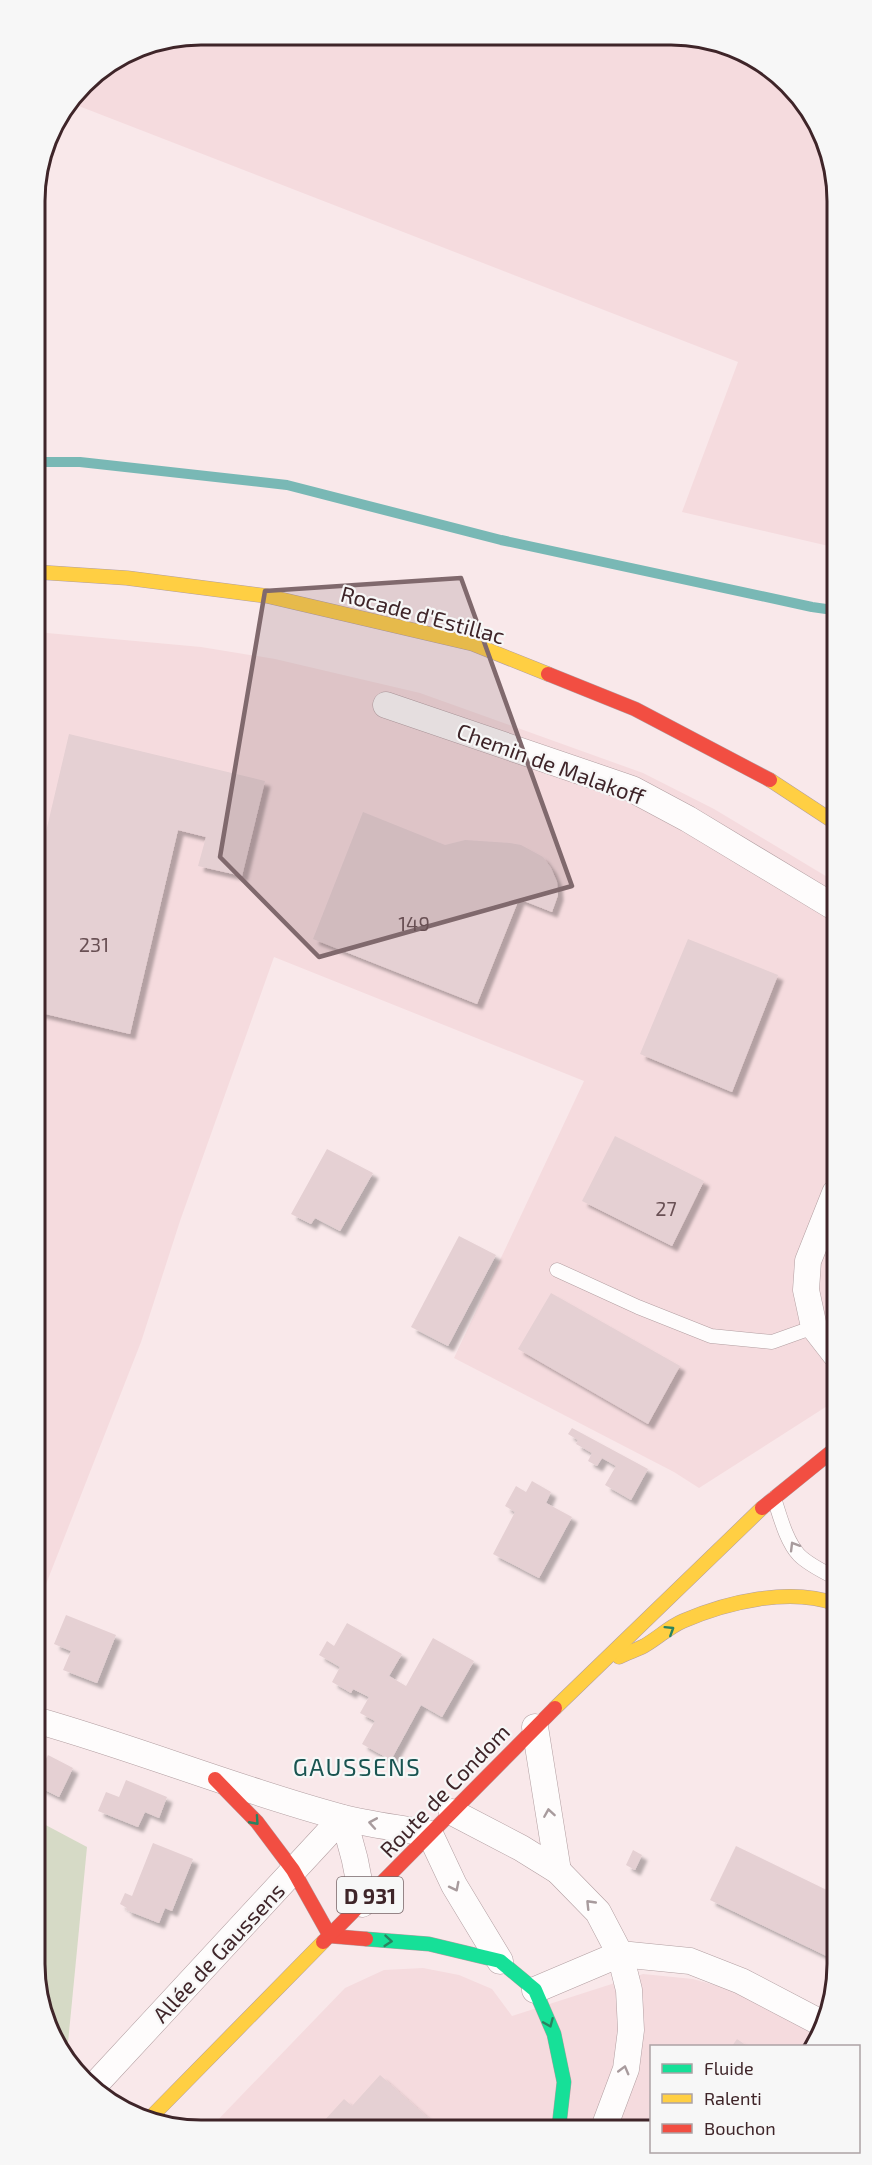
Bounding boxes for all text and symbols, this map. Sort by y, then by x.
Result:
street label: Rocade d'Estillac [338,580,508,648]
street label: Chemin de Malakoff [454,717,649,809]
house number: 149 [398,911,430,935]
house number: 231 [79,932,109,956]
house number: 27 [655,1196,677,1220]
one-way arrow [789,1542,801,1552]
one-way arrow [664,1625,674,1637]
street label: Route de Condom [374,1718,514,1862]
district label: GAUSSENS [293,1752,421,1781]
one-way arrow [543,1808,555,1818]
one-way arrow [248,1814,259,1825]
one-way arrow [368,1817,378,1830]
street label: Allée de Gaussens [147,1877,289,2027]
road number: D 931 [337,1877,403,1913]
one-way arrow [448,1880,460,1891]
one-way arrow [586,1900,597,1911]
one-way arrow [384,1934,393,1947]
one-way arrow [542,2017,554,2028]
legend [650,2045,860,2153]
text: Fluide [704,2057,754,2079]
one-way arrow [617,2065,630,2075]
text: Ralenti [704,2087,762,2109]
text: Bouchon [704,2117,776,2139]

